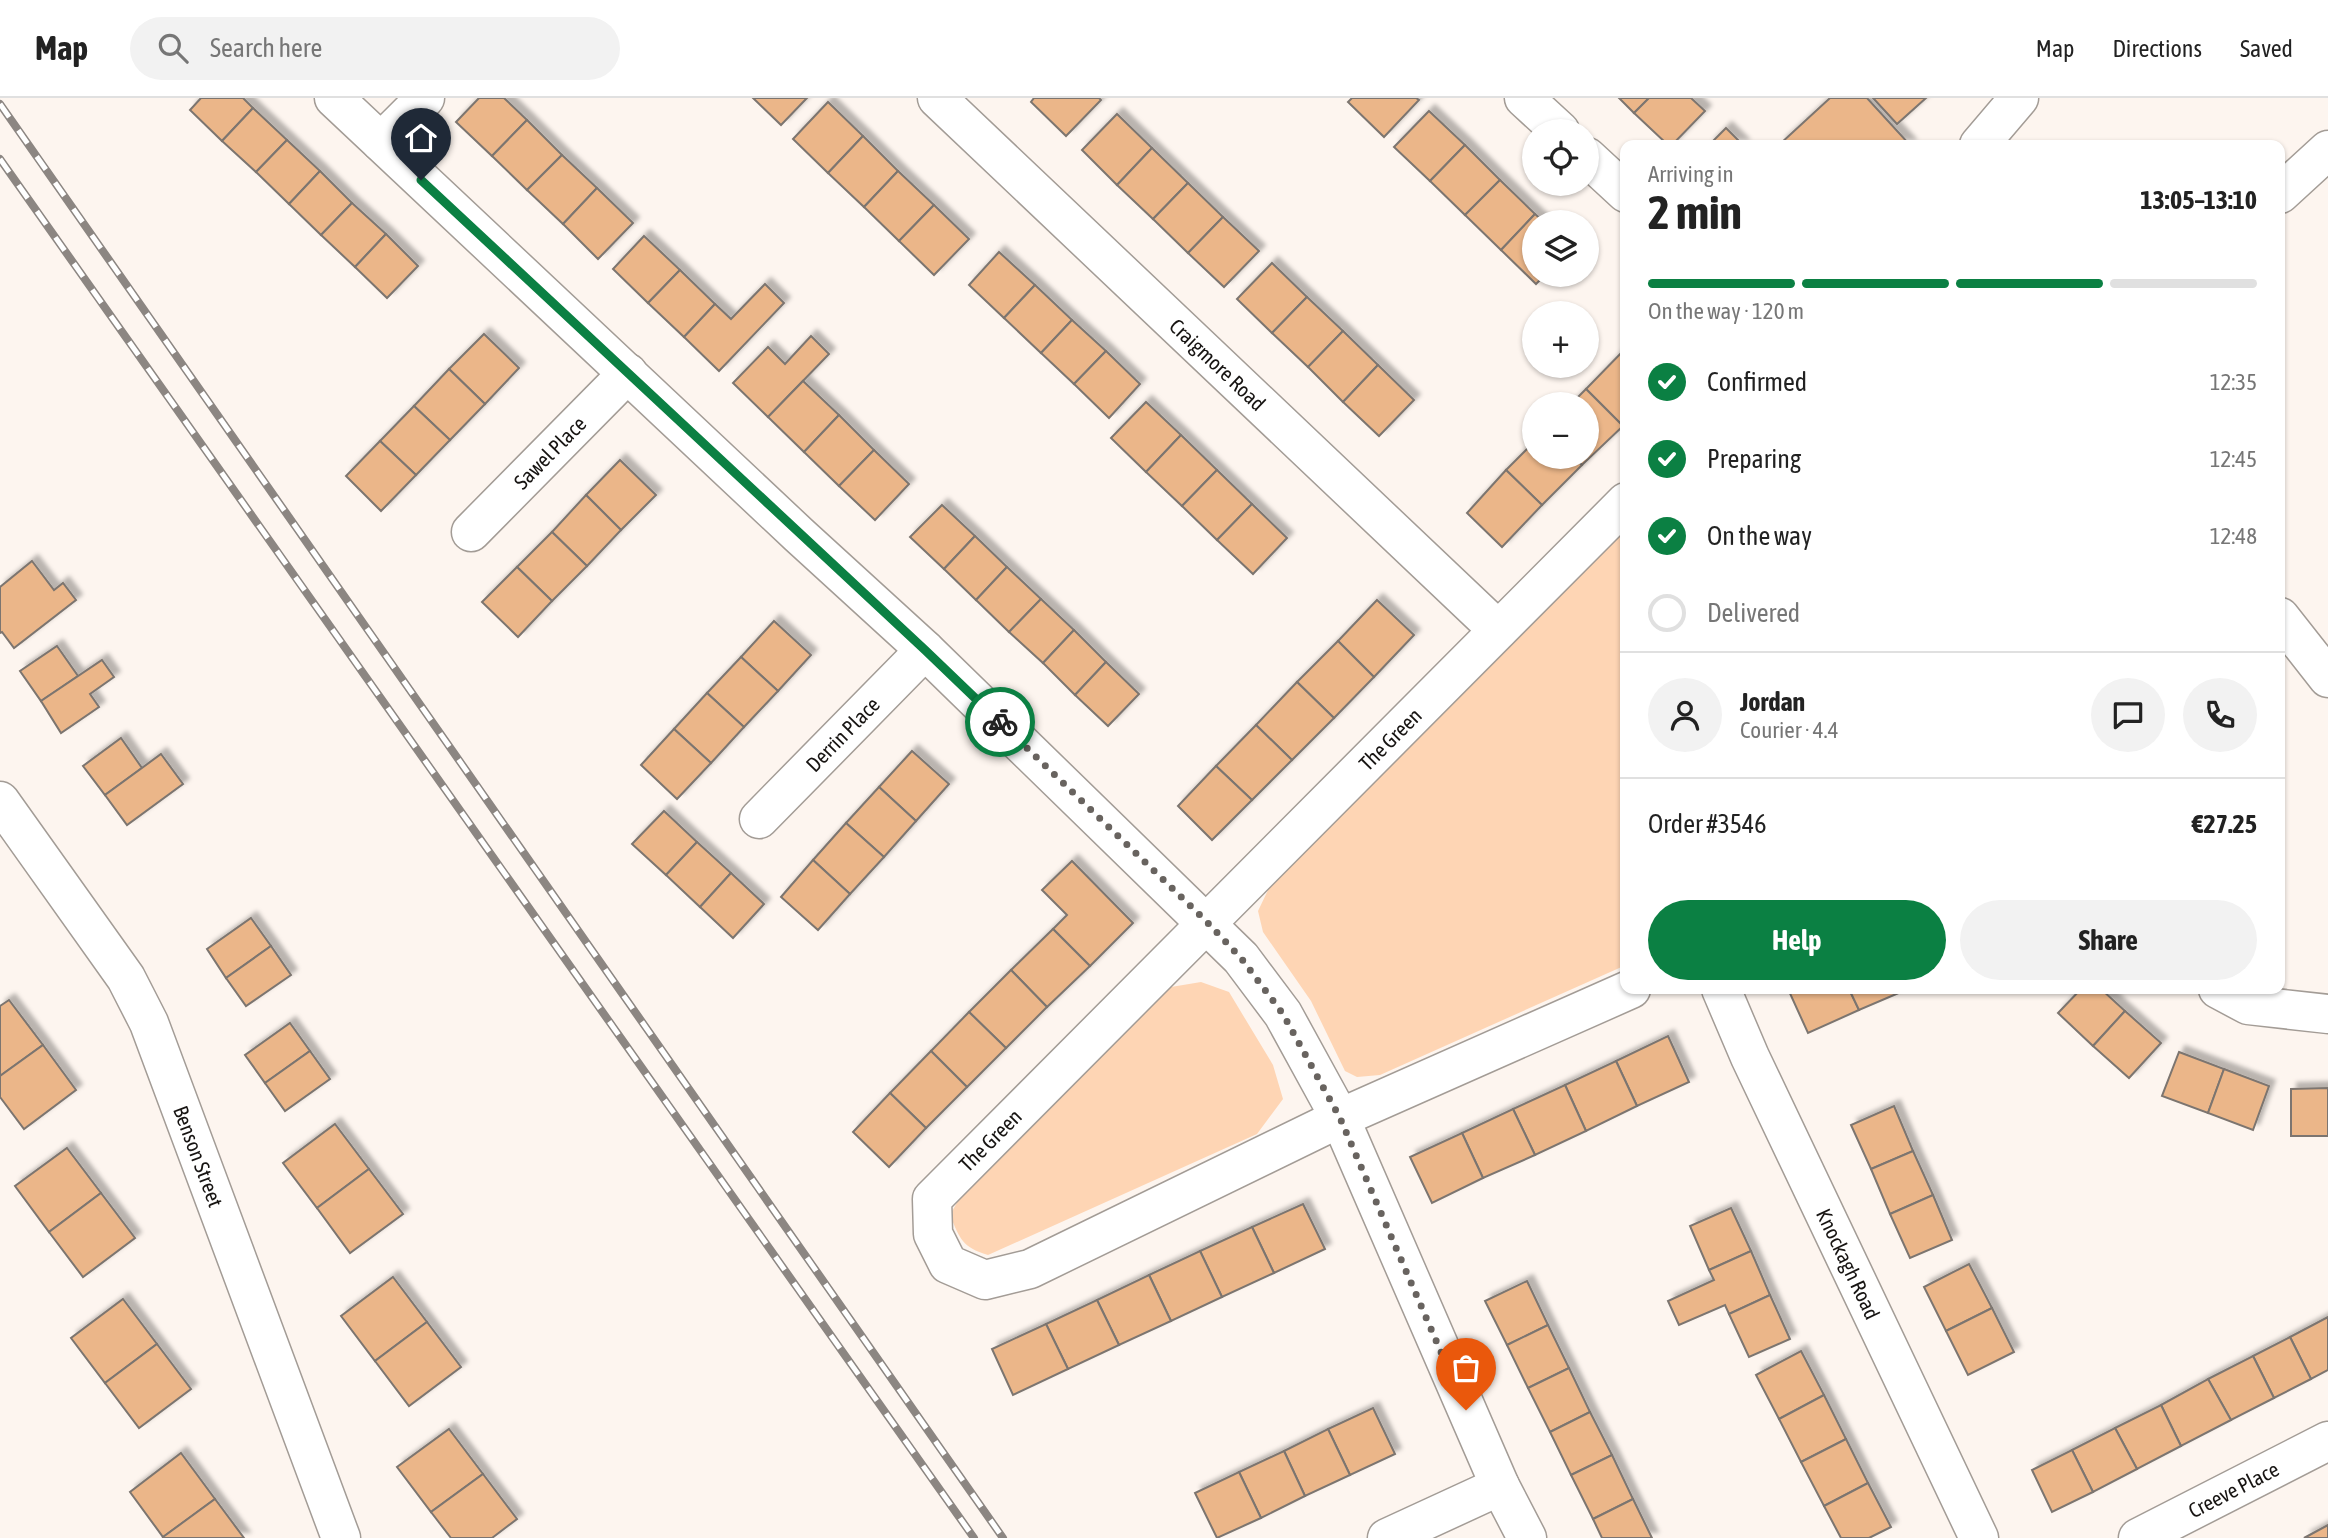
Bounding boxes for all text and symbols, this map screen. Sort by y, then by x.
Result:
search box [130,17,620,80]
text: Map [35,29,88,67]
icon: search [154,29,192,67]
text: Search here [210,33,322,63]
text: Map [2036,35,2074,62]
text: Directions [2112,35,2202,62]
text: Saved [2240,35,2293,62]
pin [391,108,451,180]
icon: home [402,119,440,157]
map controls [1522,119,1599,469]
button: locate [1522,119,1599,196]
text: Arriving in [1648,161,1734,187]
text: 13:05–13:10 [2140,185,2257,215]
text: 2 min [1648,186,1742,239]
button: layers [1522,210,1599,287]
text: On the way · 120 m [1648,298,1804,324]
button: + [1522,301,1599,378]
street label: Craigmore Road [1165,313,1271,415]
icon: check [1648,363,1686,401]
text: Confirmed [1707,367,1807,397]
text: 12:35 [2210,369,2257,395]
button: − [1522,392,1599,469]
street label: Sawel Place [509,411,591,493]
icon: check [1648,440,1686,478]
text: Preparing [1707,444,1801,474]
text: 12:45 [2210,446,2257,472]
icon: check [1648,517,1686,555]
text: On the way [1707,521,1812,551]
text: 12:48 [2210,523,2257,549]
text: Delivered [1707,598,1800,628]
button: person [1648,678,1722,752]
button: chat [2091,678,2165,752]
button: phone [2183,678,2257,752]
courier [965,687,1035,757]
text: Jordan [1740,687,1805,717]
street label: Derrin Place [801,692,884,776]
icon: bike [981,703,1019,741]
street label: The Green [1354,703,1426,775]
text: Courier · 4.4 [1740,717,1839,743]
text: Order #3546 [1648,809,1767,839]
text: €27.25 [2192,809,2257,839]
button: Help [1648,900,1946,980]
button: Share [1960,900,2257,980]
street label: Benson Street [169,1102,228,1210]
street label: The Green [954,1104,1026,1176]
street label: Knockagh Road [1812,1205,1885,1323]
pin [1436,1338,1496,1410]
icon: bag [1447,1349,1485,1387]
street label: Creeve Place [2184,1456,2283,1522]

